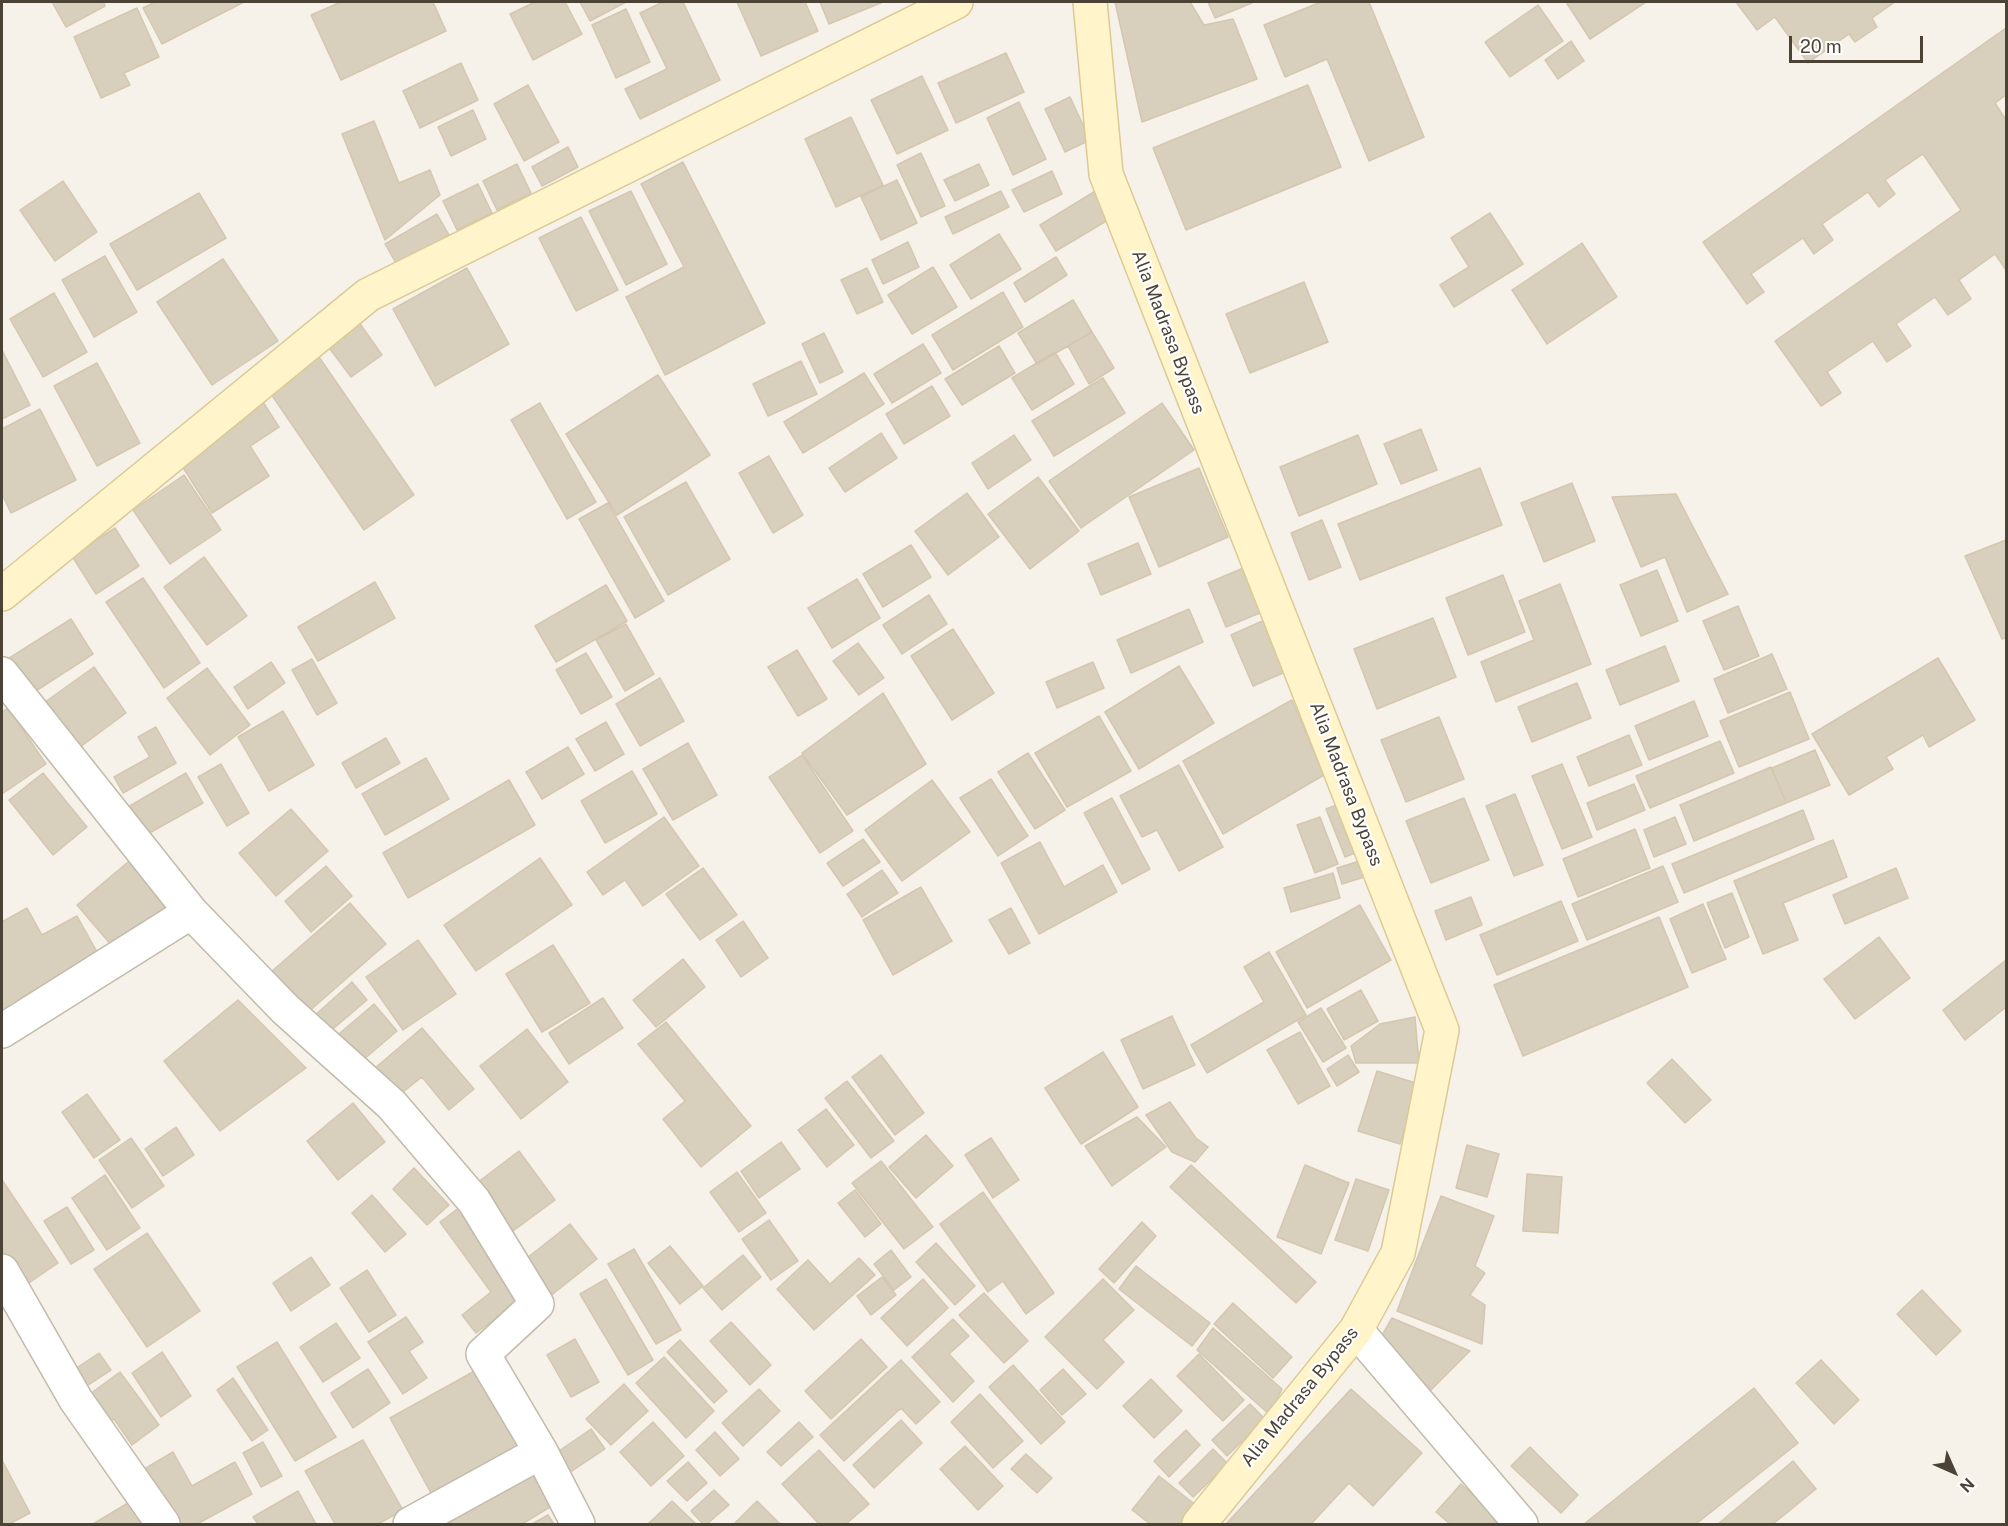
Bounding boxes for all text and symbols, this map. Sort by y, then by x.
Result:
scale bar [1792,24,1926,62]
text: 20 m [1800,36,1842,57]
street label: Alia Madrasa Bypass [1127,247,1209,417]
street label: Alia Madrasa Bypass [1305,699,1387,869]
street label: Alia Madrasa Bypass [1237,1323,1363,1471]
north arrow [1924,1442,1984,1502]
text: N [1956,1474,1978,1496]

